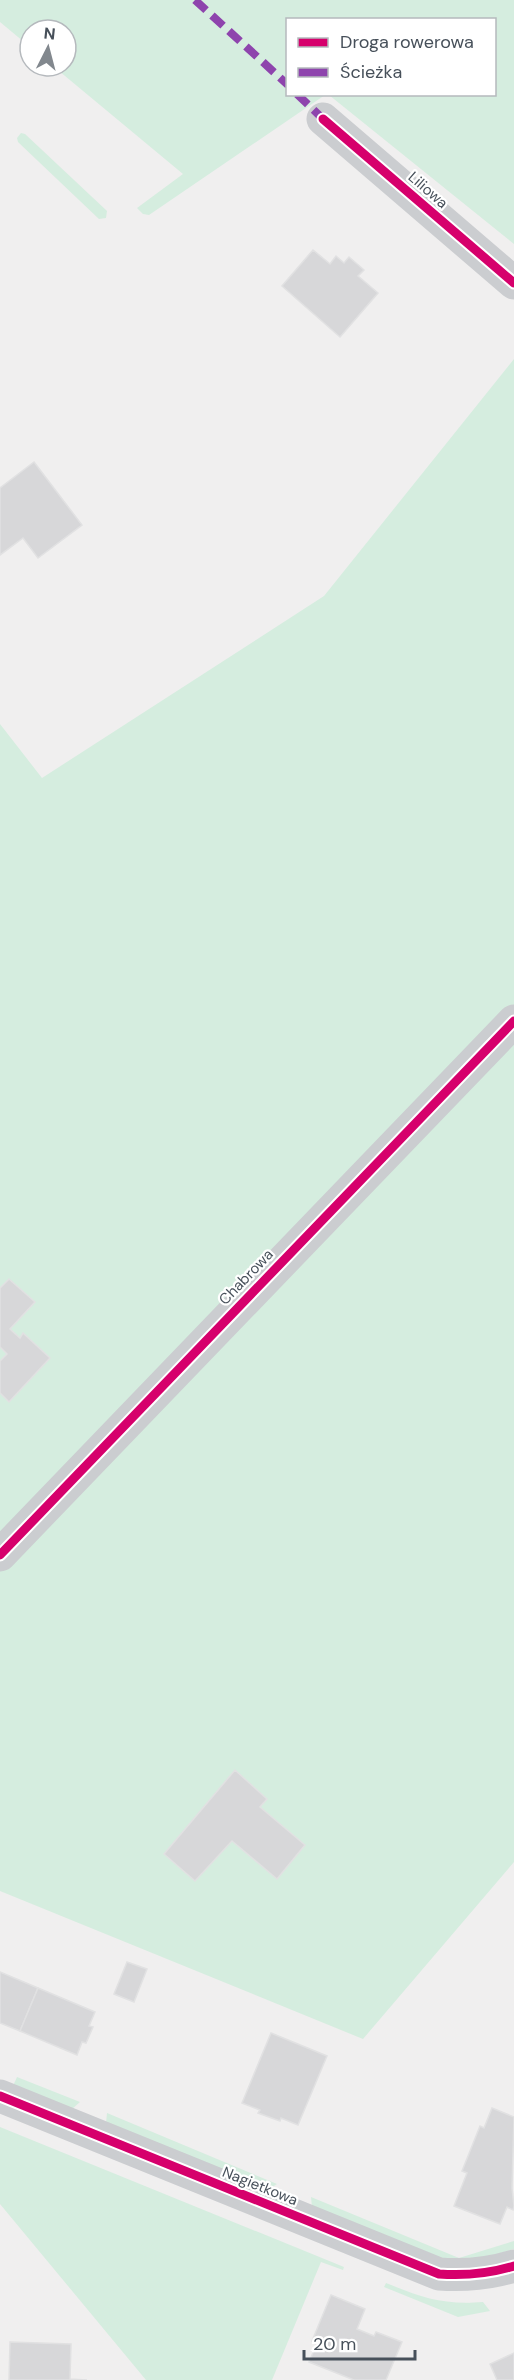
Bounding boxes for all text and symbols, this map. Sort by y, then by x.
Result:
north arrow [18,18,78,78]
legend [286,18,496,96]
text: N [43,23,56,45]
text: Droga rowerowa [340,30,474,54]
text: Ścieżka [340,60,402,84]
street label: Liliowa [404,167,452,213]
street label: Chabrowa [214,1245,278,1309]
street label: Nagietkowa [219,2162,301,2210]
scale bar [304,2323,415,2361]
text: 20 m [313,2332,356,2356]

